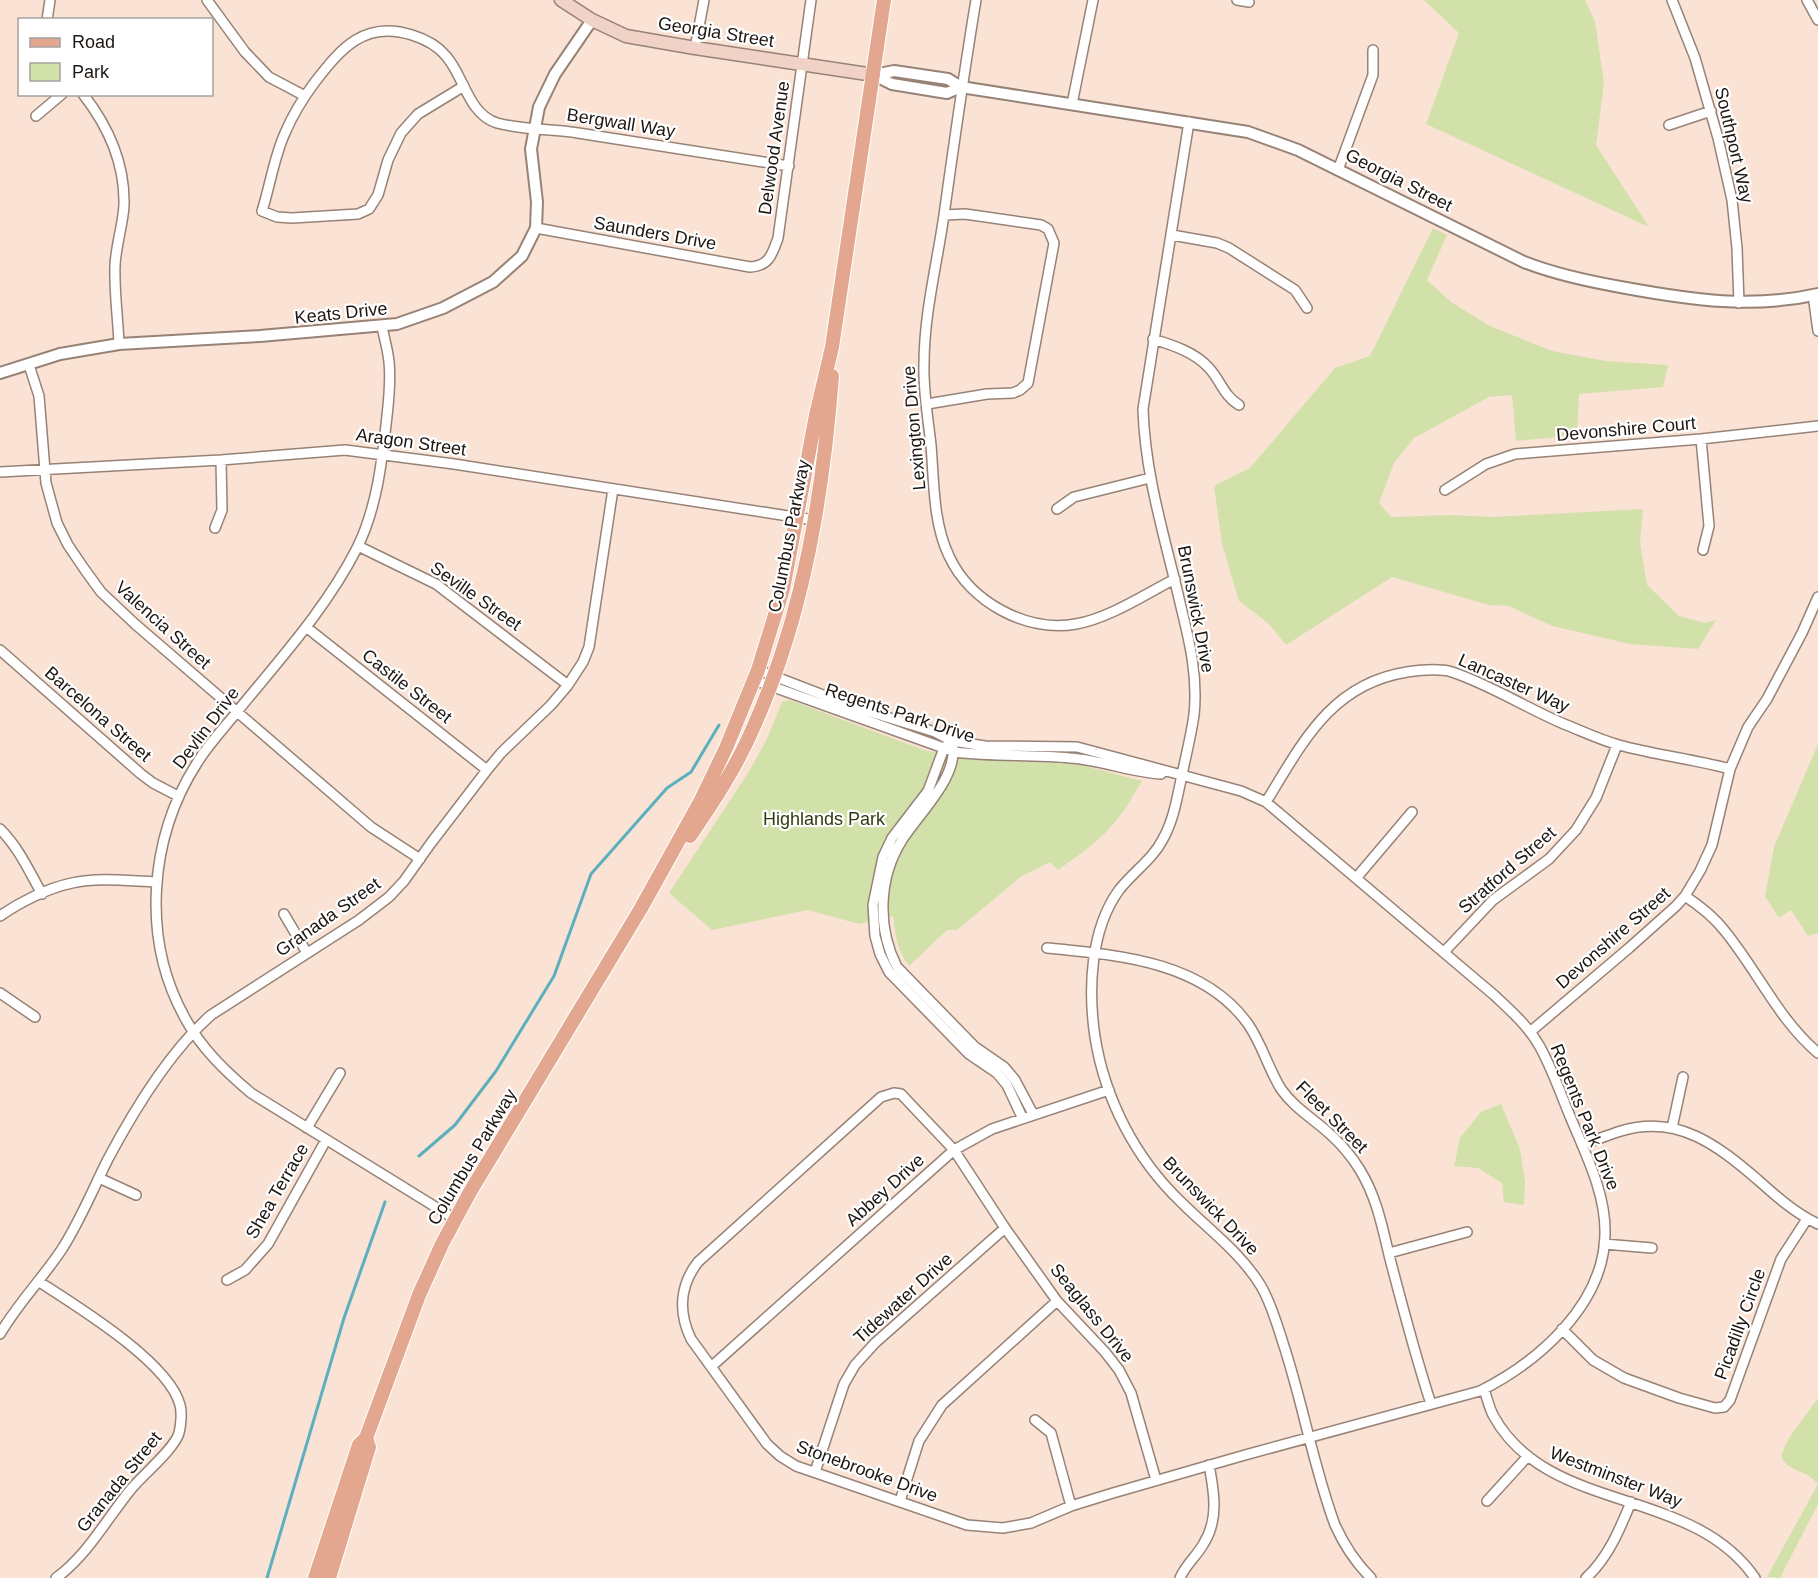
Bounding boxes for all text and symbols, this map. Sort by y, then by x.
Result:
street label: Georgia Street [657,13,775,51]
legend [18,18,213,96]
text: Road [72,32,115,52]
text: Park [72,62,110,82]
street label: Delwood Avenue [755,80,793,216]
street label: Southport Way [1711,85,1757,205]
street label: Bergwall Way [565,105,677,141]
street label: Georgia Street [1342,145,1456,215]
street label: Saunders Drive [592,212,718,254]
street label: Keats Drive [294,298,388,328]
street label: Lexington Drive [899,365,929,491]
street label: Devonshire Court [1555,413,1697,445]
street label: Aragon Street [355,424,467,460]
street label: Columbus Parkway [764,458,814,614]
street label: Brunswick Drive [1174,544,1218,674]
street label: Seville Street [427,557,525,635]
street label: Valencia Street [111,577,215,673]
street label: Castile Street [358,645,456,727]
street label: Lancaster Way [1455,650,1573,716]
street label: Barcelona Street [41,662,155,766]
street label: Regents Park Drive [823,679,977,747]
street label: Devlin Drive [169,683,243,773]
park label: Highlands Park [763,809,886,829]
street label: Stratford Street [1454,822,1560,918]
street label: Granada Street [272,874,384,960]
street label: Devonshire Street [1552,883,1674,993]
street label: Regents Park Drive [1546,1041,1624,1193]
street label: Fleet Street [1292,1077,1372,1157]
street label: Columbus Parkway [423,1085,521,1229]
street label: Shea Terrace [242,1140,312,1242]
street label: Abbey Drive [842,1150,928,1230]
street label: Brunswick Drive [1159,1153,1263,1259]
street label: Tidewater Drive [850,1249,956,1347]
street label: Seaglass Drive [1046,1260,1138,1366]
street label: Picadilly Circle [1711,1266,1769,1382]
street label: Granada Street [73,1428,165,1536]
street label: Stonebrooke Drive [794,1436,940,1506]
street label: Westminster Way [1547,1443,1685,1511]

